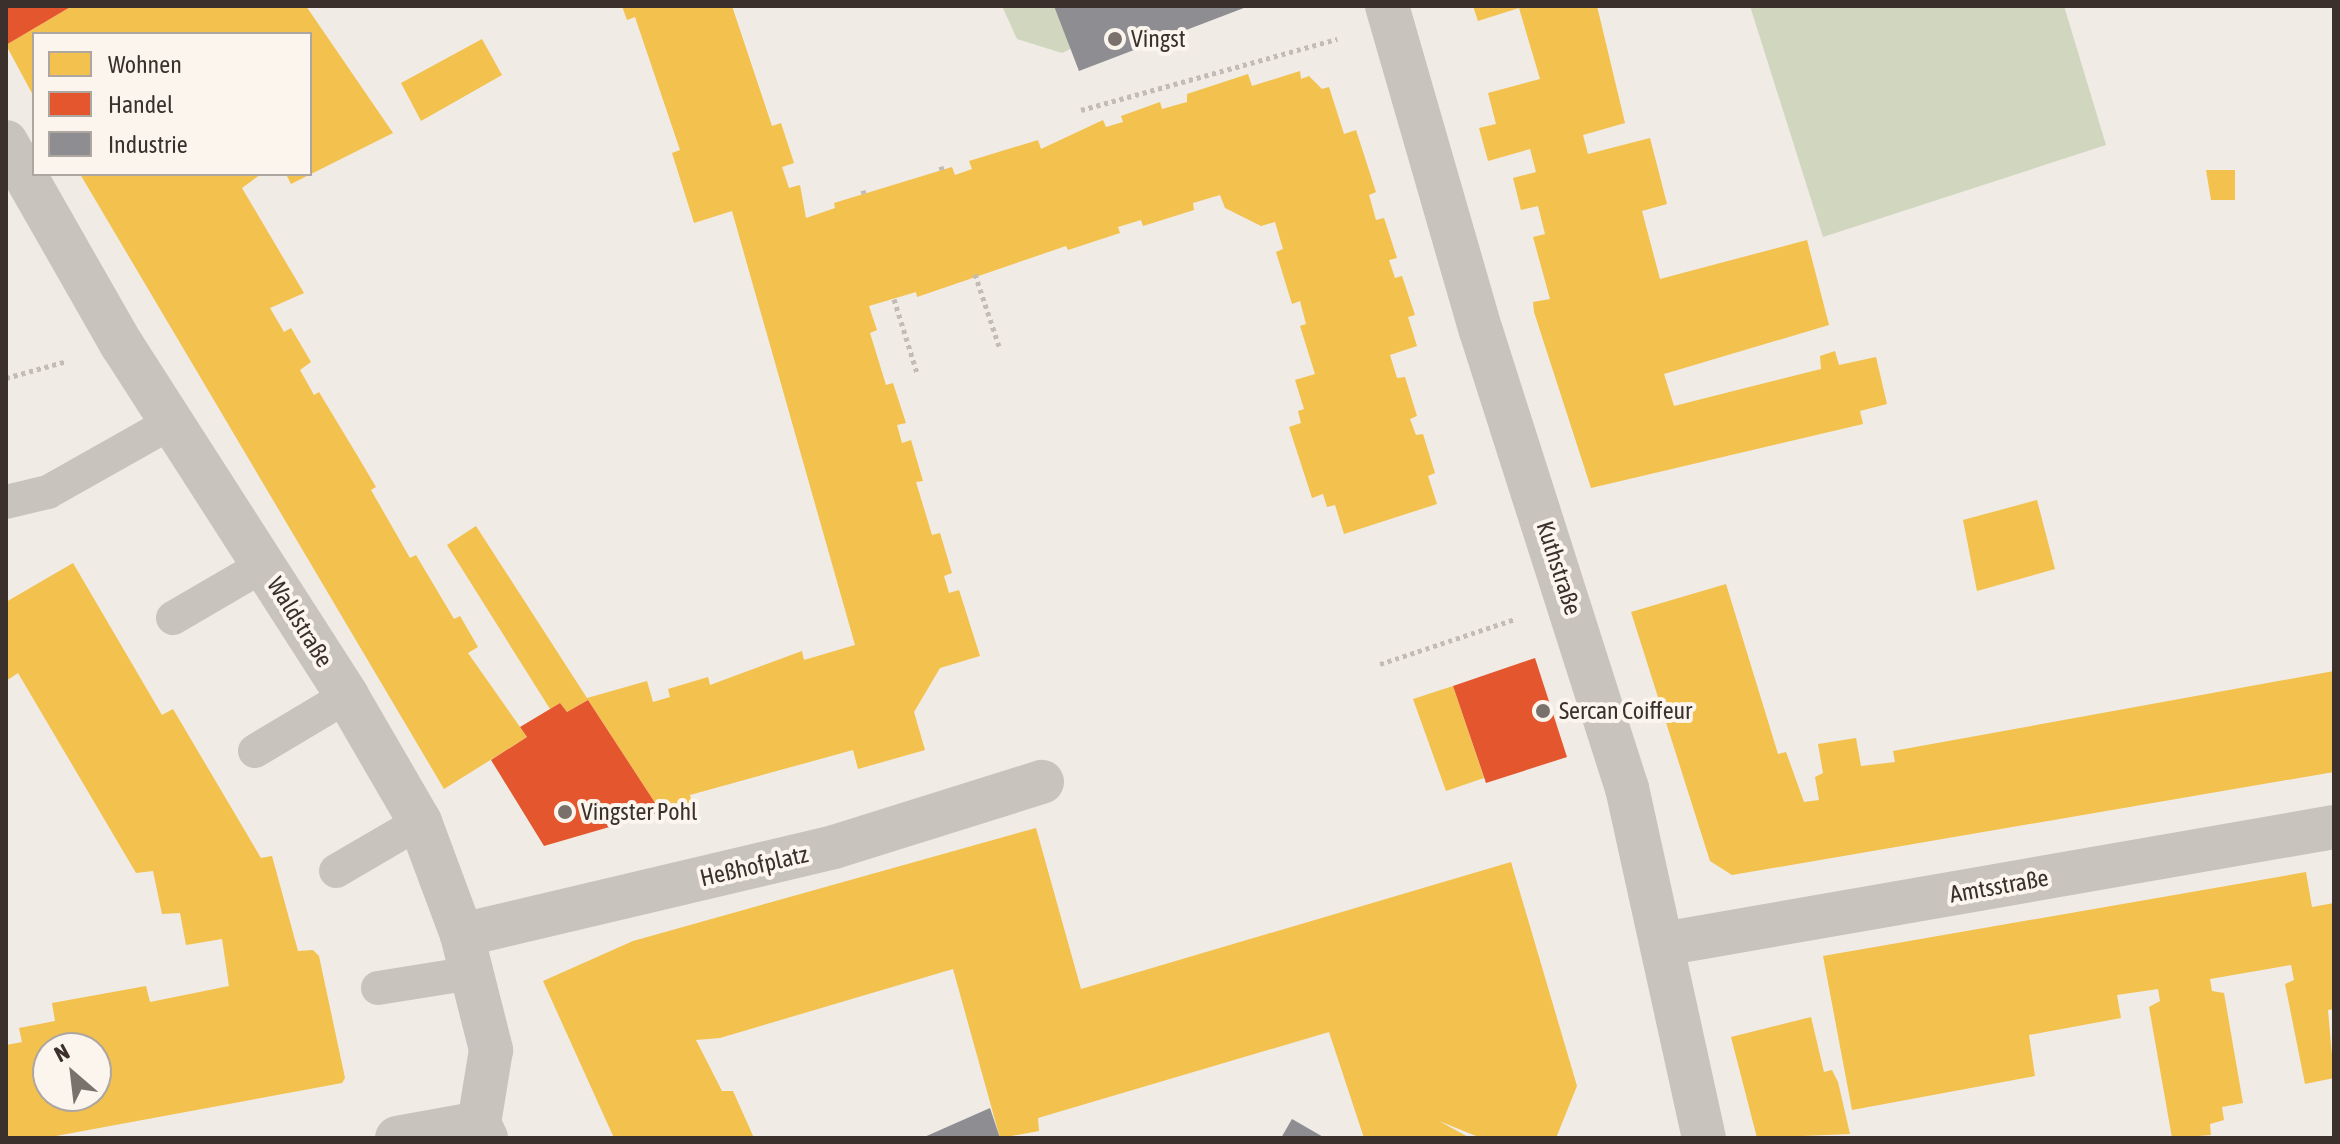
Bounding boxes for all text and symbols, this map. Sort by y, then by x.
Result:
place label: Vingst [1131,25,1186,53]
marker: Vingst [1106,30,1124,48]
legend [32,32,312,176]
text: Wohnen [108,51,182,78]
text: Handel [108,91,173,118]
text: Industrie [108,131,188,158]
street label: Kuthstraße [1530,517,1588,619]
street label: Waldstraße [261,572,339,672]
place label: Sercan Coiffeur [1559,697,1692,725]
marker: Sercan Coiffeur [1534,702,1552,720]
place label: Vingster Pohl [581,798,697,826]
marker: Vingster Pohl [556,803,574,821]
street label: Heßhofplatz [697,840,811,892]
street label: Amtsstraße [1947,863,2051,909]
north arrow [32,1032,112,1112]
text: N [50,1038,74,1067]

